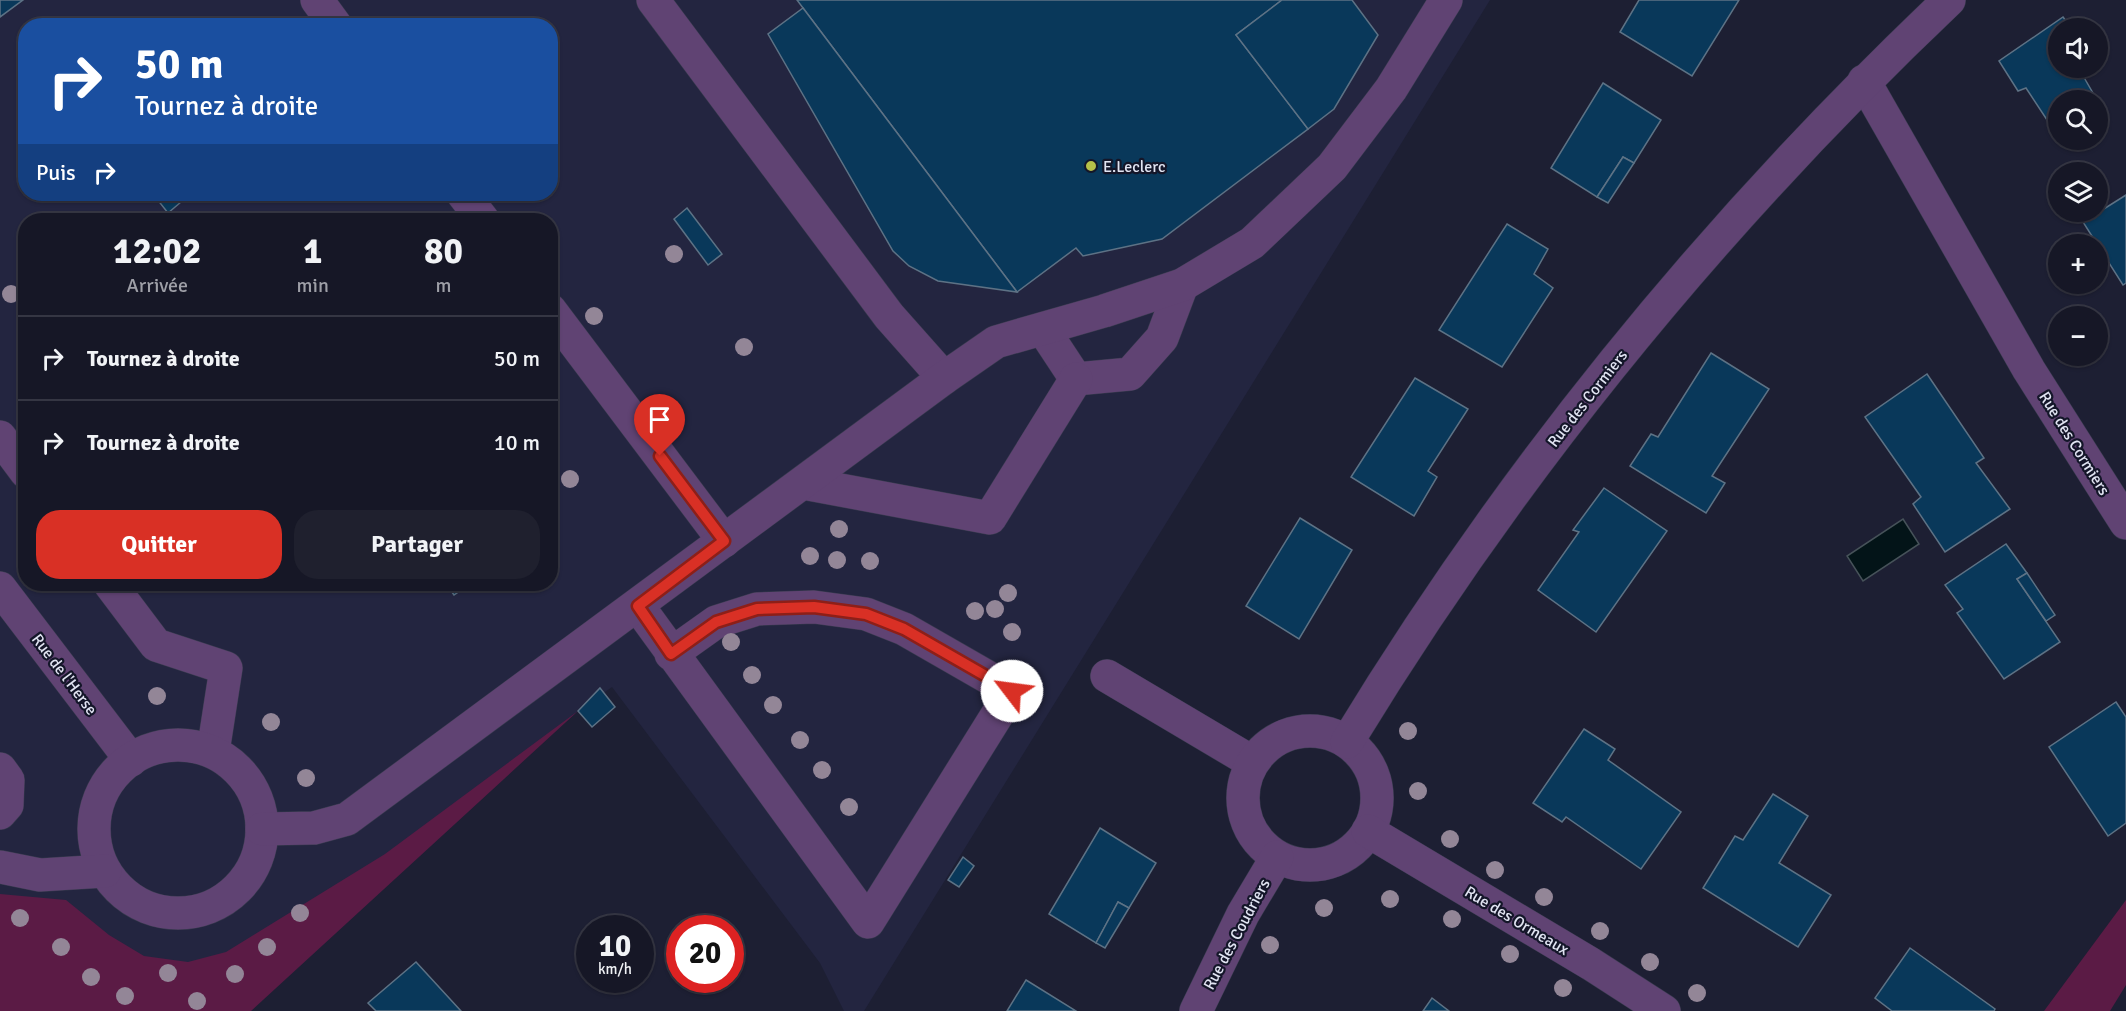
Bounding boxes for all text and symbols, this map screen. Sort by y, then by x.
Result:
map controls [2048,18,2108,366]
button: sound [2048,18,2108,78]
text: 50 m [135,39,224,90]
icon: right [36,42,114,120]
text: Tournez à droite [135,90,318,123]
button: search [2048,90,2108,150]
icon: right [88,156,121,189]
place label: E.Leclerc [1103,157,1165,177]
text: Puis [36,159,76,186]
marker: E.Leclerc [1084,159,1098,173]
button: layers [2048,162,2108,222]
text: 12:02 [113,229,201,274]
text: 1 [303,229,322,274]
text: 80 [424,229,463,274]
button: + [2048,234,2108,294]
text: Arrivée [127,273,188,298]
text: min [297,273,329,298]
text: m [435,273,451,298]
button: − [2048,306,2108,366]
icon: right [36,342,69,375]
text: Tournez à droite [87,345,240,372]
text: 50 m [494,345,540,372]
street label: Rue des Cormiers [1544,346,1632,451]
street label: Rue des Cormiers [2034,388,2114,499]
pin [634,394,685,456]
icon: arrive [643,403,676,436]
icon: right [36,426,69,459]
text: Tournez à droite [87,429,240,456]
text: 10 m [494,429,540,456]
button: Quitter [36,510,282,579]
button: Partager [294,510,540,579]
street label: Rue de l'Herse [27,630,101,719]
position arrow [980,659,1044,723]
street label: Rue des Coudriers [1199,875,1275,993]
street label: Rue des Ormeaux [1461,882,1573,960]
speed limit sign: 20 [666,915,744,993]
text: 10 [599,928,631,965]
text: km/h [598,960,632,978]

